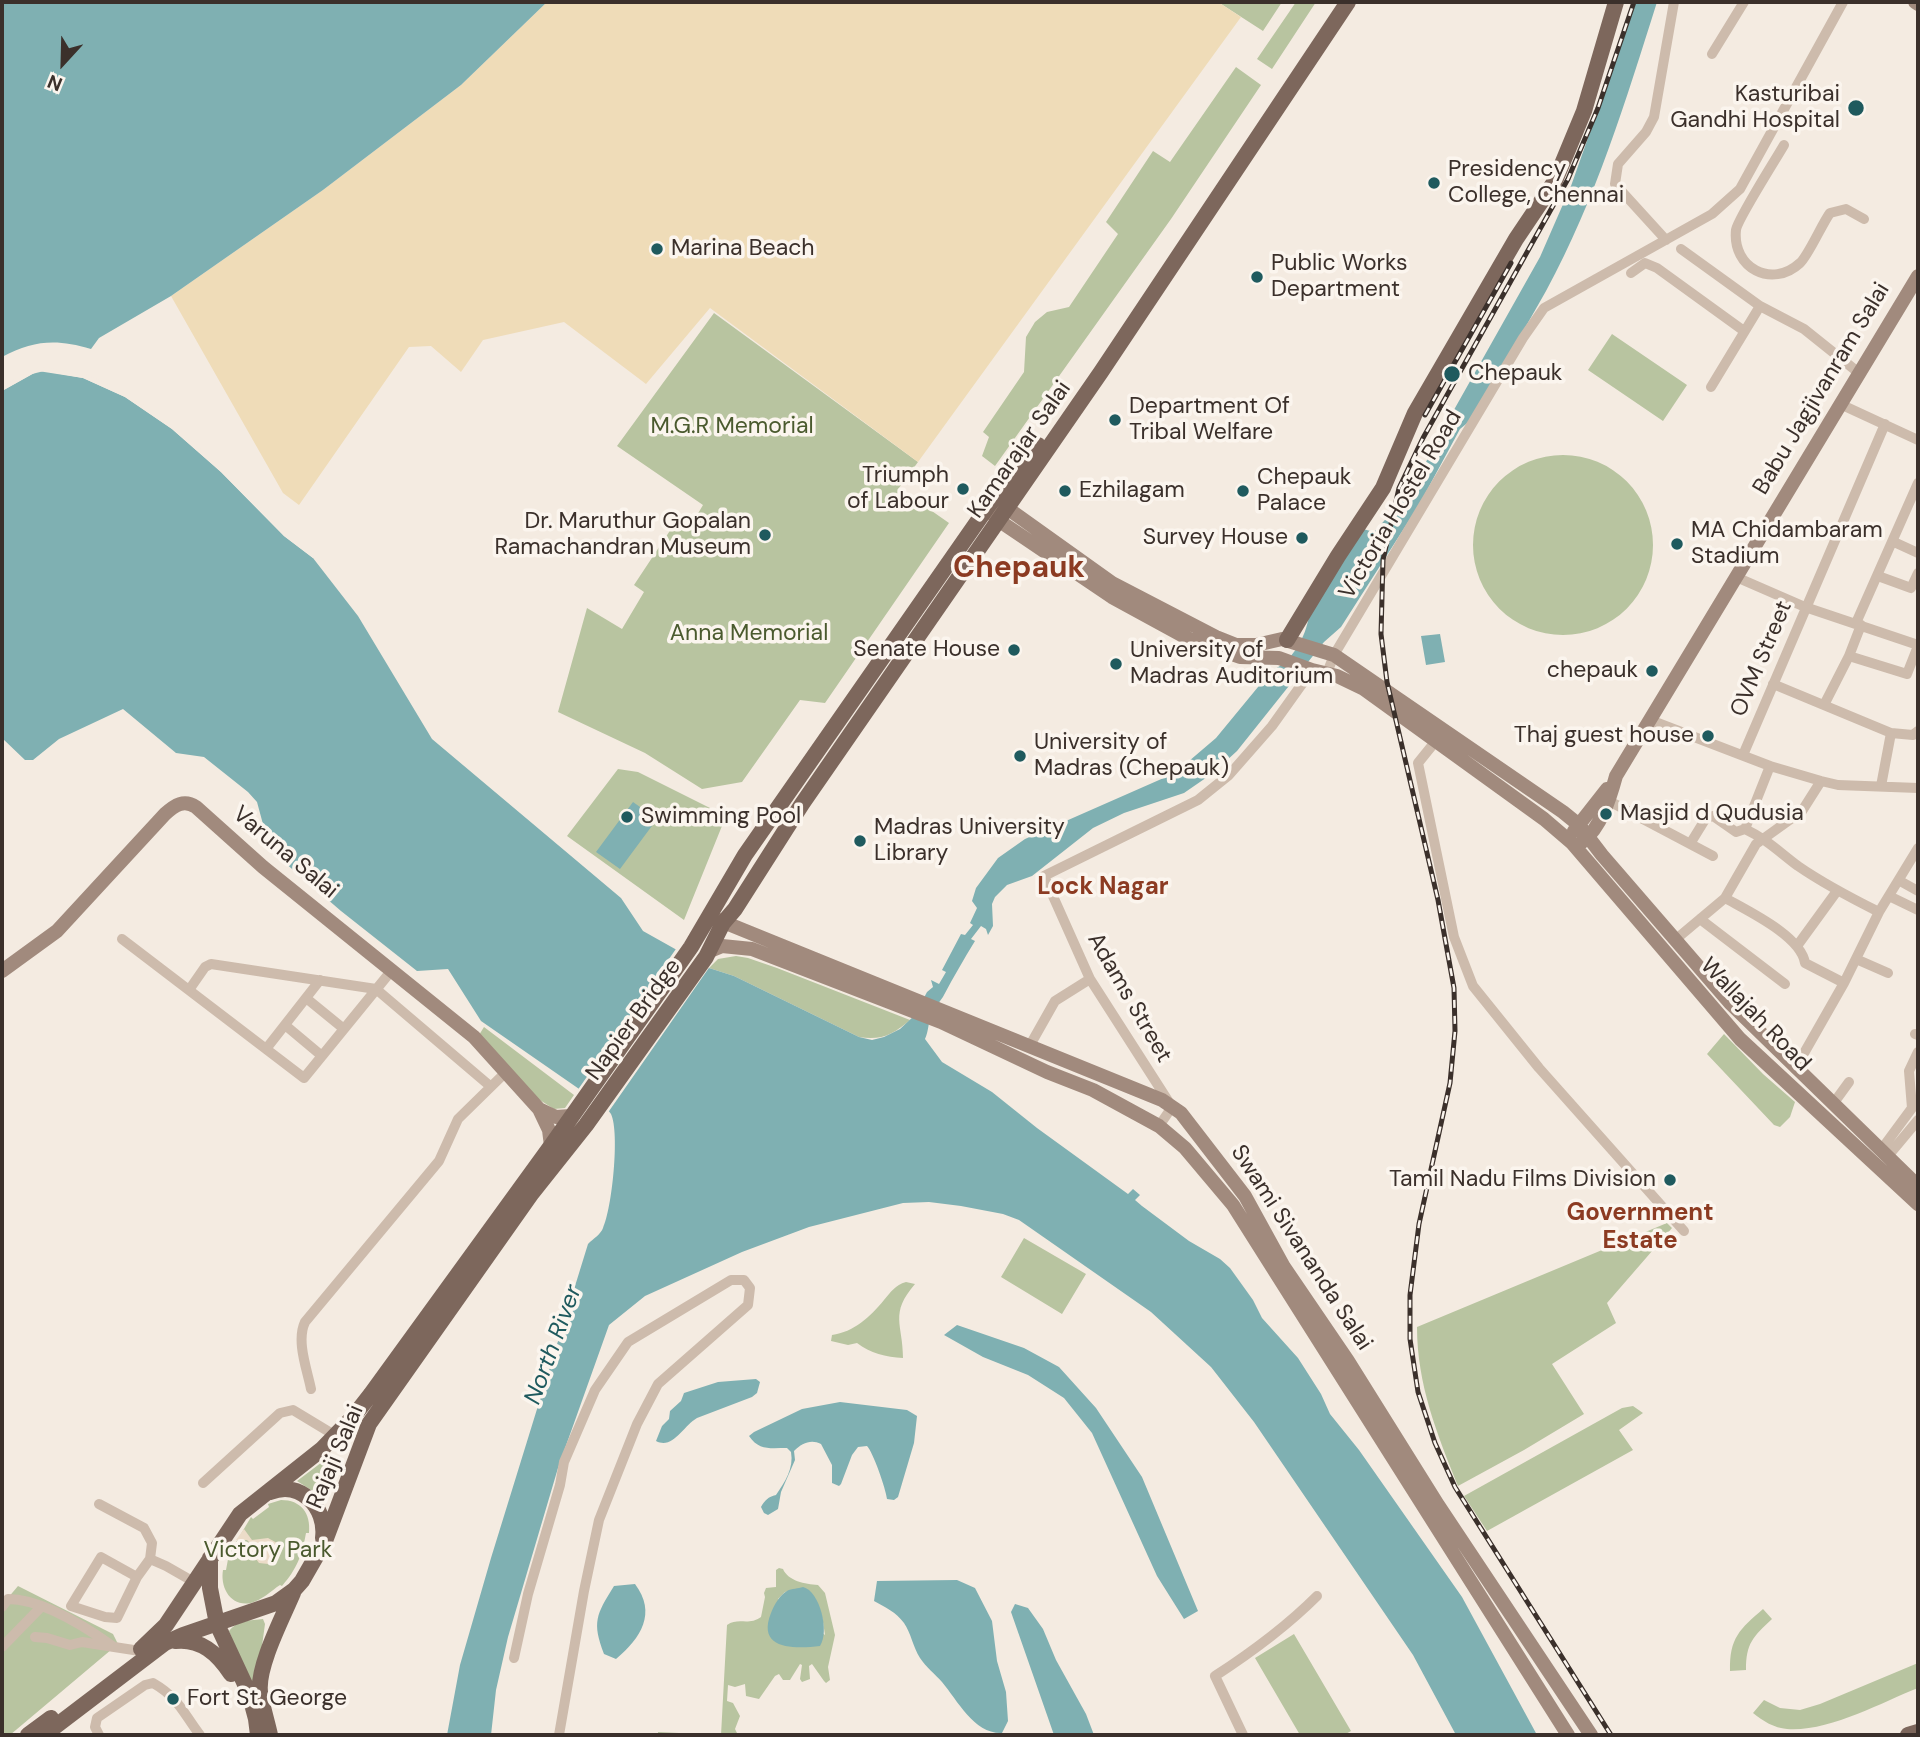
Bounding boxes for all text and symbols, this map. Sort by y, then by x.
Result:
north arrow [28,28,98,98]
text: N [44,69,66,97]
place label: Kasturibai Gandhi Hospital [1670,81,1840,135]
marker: Kasturibai Gandhi Hospital [1846,98,1866,118]
place label: Presidency College, Chennai [1448,156,1624,210]
marker: Presidency College, Chennai [1426,175,1442,191]
place label: Marina Beach [671,235,815,263]
marker: Marina Beach [649,241,665,257]
place label: Public Works Department [1271,250,1408,304]
marker: Public Works Department [1249,269,1265,285]
street label: Babu Jagjivanram Salai [1748,278,1896,500]
place label: Chepauk [1468,360,1562,388]
marker: Chepauk [1442,364,1462,384]
street label: Kamarajar Salai [962,376,1078,524]
place label: Department Of Tribal Welfare [1129,393,1290,447]
street label: Victoria Hostel Road [1334,405,1468,605]
marker: Department Of Tribal Welfare [1107,412,1123,428]
park label: M.G.R Memorial [650,413,814,441]
place label: Triumph of Labour [847,462,949,516]
place label: Chepauk Palace [1257,464,1351,518]
place label: Ezhilagam [1079,477,1185,505]
marker: Triumph of Labour [955,481,971,497]
marker: Ezhilagam [1057,483,1073,499]
marker: Chepauk Palace [1235,483,1251,499]
place label: Dr. Maruthur Gopalan Ramachandran Museum [494,508,751,562]
place label: MA Chidambaram Stadium [1691,517,1883,571]
place label: Survey House [1143,524,1288,552]
marker: Dr. Maruthur Gopalan Ramachandran Museum [757,527,773,543]
marker: Survey House [1294,530,1310,546]
marker: MA Chidambaram Stadium [1669,536,1685,552]
district label: Chepauk [953,551,1085,587]
street label: OVM Street [1725,597,1799,721]
park label: Anna Memorial [670,620,828,648]
place label: Senate House [853,636,1000,664]
place label: University of Madras Auditorium [1130,637,1333,691]
marker: Senate House [1006,642,1022,658]
marker: University of Madras Auditorium [1108,656,1124,672]
place label: chepauk [1547,657,1638,685]
marker: chepauk [1644,663,1660,679]
place label: Thaj guest house [1514,722,1694,750]
marker: Thaj guest house [1700,728,1716,744]
place label: University of Madras (Chepauk) [1034,729,1229,783]
marker: University of Madras (Chepauk) [1012,748,1028,764]
place label: Masjid d Qudusia [1620,800,1804,828]
street label: Varuna Salai [227,801,343,905]
place label: Swimming Pool [641,803,801,831]
marker: Masjid d Qudusia [1598,806,1614,822]
marker: Swimming Pool [619,809,635,825]
place label: Madras University Library [874,814,1065,868]
marker: Madras University Library [852,833,868,849]
district label: Lock Nagar [1037,874,1169,902]
street label: Adams Street [1081,928,1177,1068]
street label: Wallajah Road [1694,952,1816,1078]
street label: Napier Bridge [581,954,687,1086]
street label: Swami Sivananda Salai [1224,1140,1378,1356]
place label: Tamil Nadu Films Division [1389,1166,1656,1194]
marker: Tamil Nadu Films Division [1662,1172,1678,1188]
district label: Government Estate [1566,1200,1714,1256]
water label: North River [519,1281,589,1409]
street label: Rajaji Salai [302,1401,370,1513]
park label: Victory Park [204,1537,332,1565]
place label: Fort St. George [187,1685,347,1713]
marker: Fort St. George [165,1691,181,1707]

